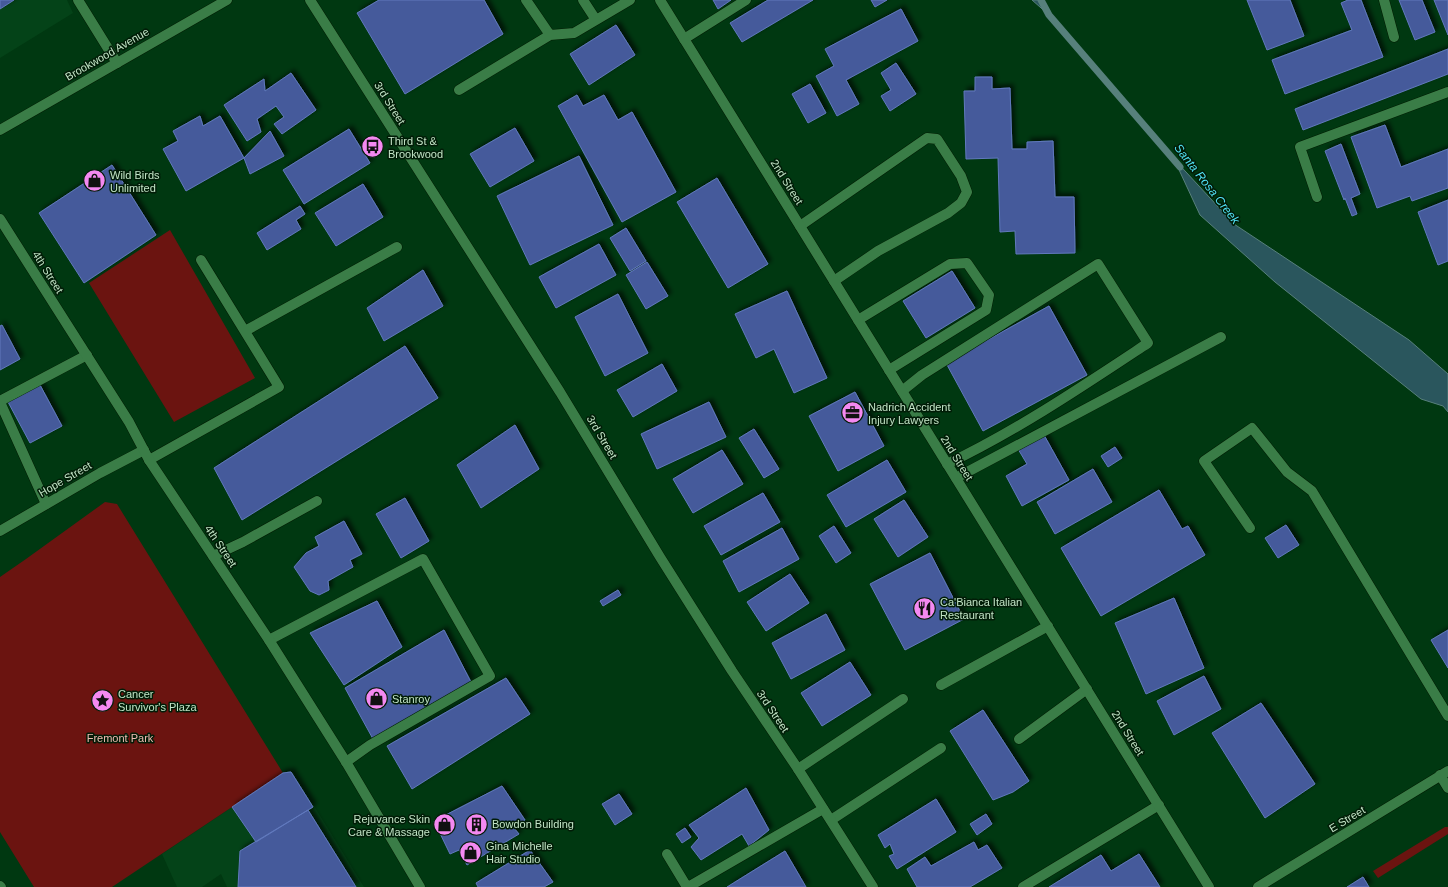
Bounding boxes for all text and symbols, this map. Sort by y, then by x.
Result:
street label: Brookwood Avenue [63,25,151,83]
street label: 3rd Street [372,79,408,127]
bus stop icon: Third St & Brookwood [360,134,386,160]
place label: Third St & Brookwood [388,135,443,160]
water label: Santa Rosa Creek [1171,141,1243,228]
street label: 2nd Street [768,157,806,207]
shop icon: Wild Birds Unlimited [82,168,108,194]
place label: Wild Birds Unlimited [110,169,160,194]
street label: 4th Street [30,249,66,295]
office icon: Nadrich Accident Injury Lawyers [840,400,866,426]
place label: Nadrich Accident Injury Lawyers [868,401,951,426]
street label: 3rd Street [584,413,620,461]
street label: 2nd Street [938,433,976,483]
street label: Hope Street [37,459,93,499]
street label: 4th Street [203,523,239,569]
restaurant icon: Ca'Bianca Italian Restaurant [911,595,937,621]
place label: Ca'Bianca Italian Restaurant [940,596,1022,621]
shop icon: Stanroy [363,686,389,712]
place icon: Cancer Survivor's Plaza [89,687,115,713]
place label: Cancer Survivor's Plaza [118,688,197,713]
street label: 3rd Street [755,688,791,734]
place label: Stanroy [392,693,430,705]
street label: 2nd Street [1109,708,1147,758]
park label: Fremont Park [87,732,154,744]
street label: E Street [1327,804,1367,834]
building icon: Bowdon Building [464,811,490,837]
shop icon: Rejuvance Skin Care & Massage [432,812,458,838]
place label: Rejuvance Skin Care & Massage [348,813,430,838]
place label: Bowdon Building [492,818,574,830]
shop icon: Gina Michelle Hair Studio [457,839,483,865]
place label: Gina Michelle Hair Studio [486,840,553,865]

